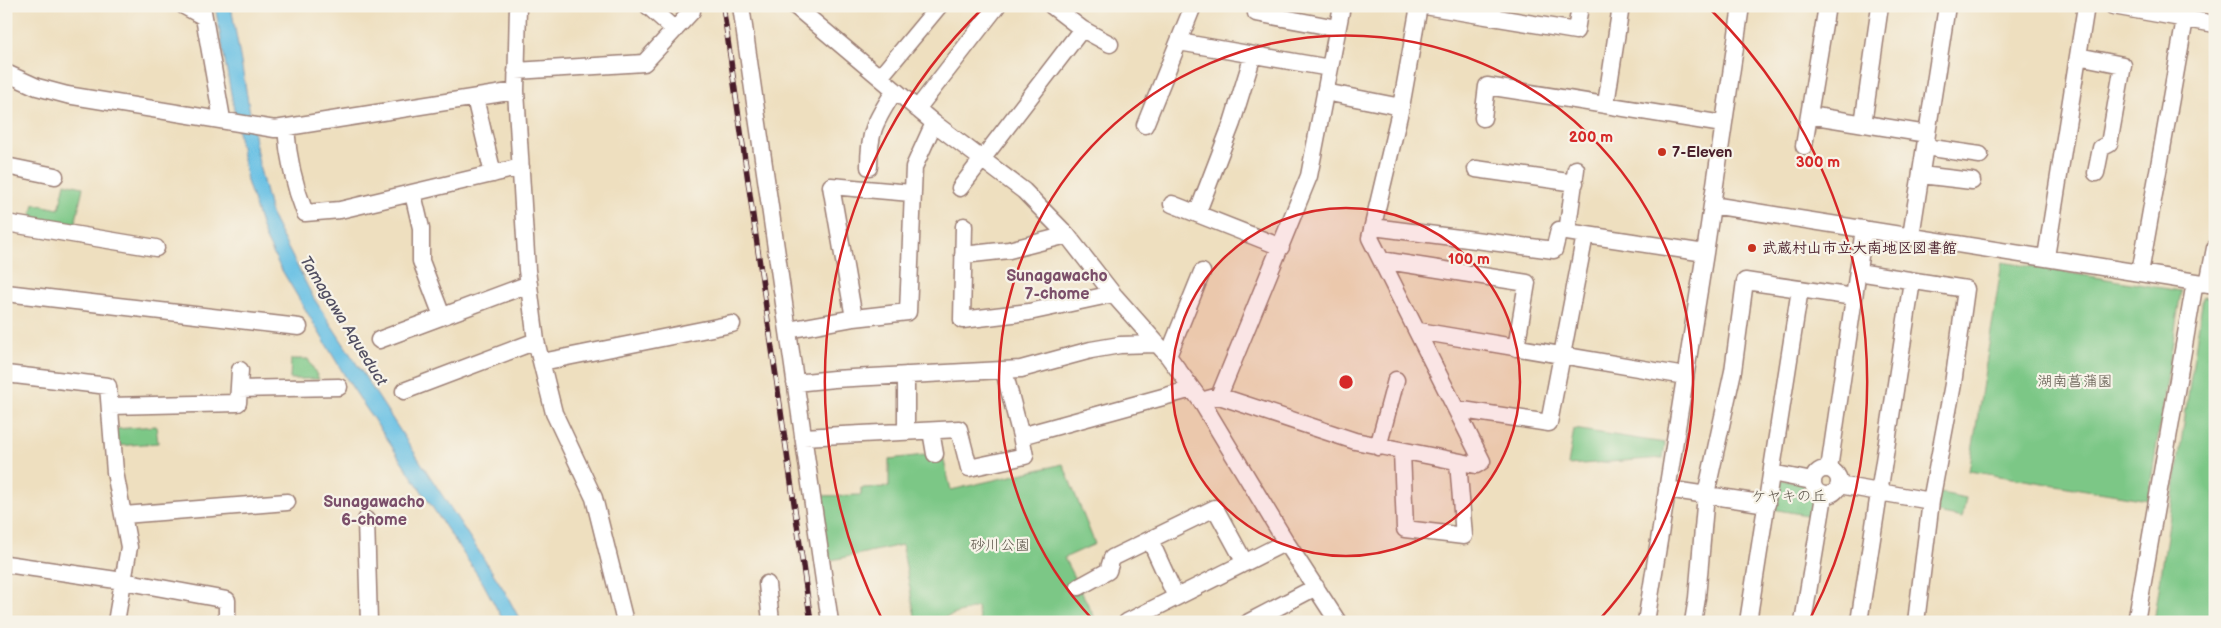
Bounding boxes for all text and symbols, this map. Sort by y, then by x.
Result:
text: 200 m [1569,128,1613,147]
place label: 7-Eleven [1672,143,1732,162]
marker: 7-Eleven [1656,146,1668,158]
text: 300 m [1796,153,1840,172]
place label: 武蔵村山市立大南地区図書館 [1762,239,1957,258]
marker: 武蔵村山市立大南地区図書館 [1746,242,1758,254]
text: 100 m [1448,250,1490,269]
water label: Tamagawa Aqueduct [295,253,391,390]
district label: Sunagawacho 7-chome [1006,267,1108,304]
park label: 湖南菖蒲園 [2037,372,2113,391]
centre of rings [1337,373,1355,391]
park label: ケヤキの丘 [1751,487,1827,506]
district label: Sunagawacho 6-chome [323,493,425,530]
park label: 砂川公園 [970,536,1030,555]

